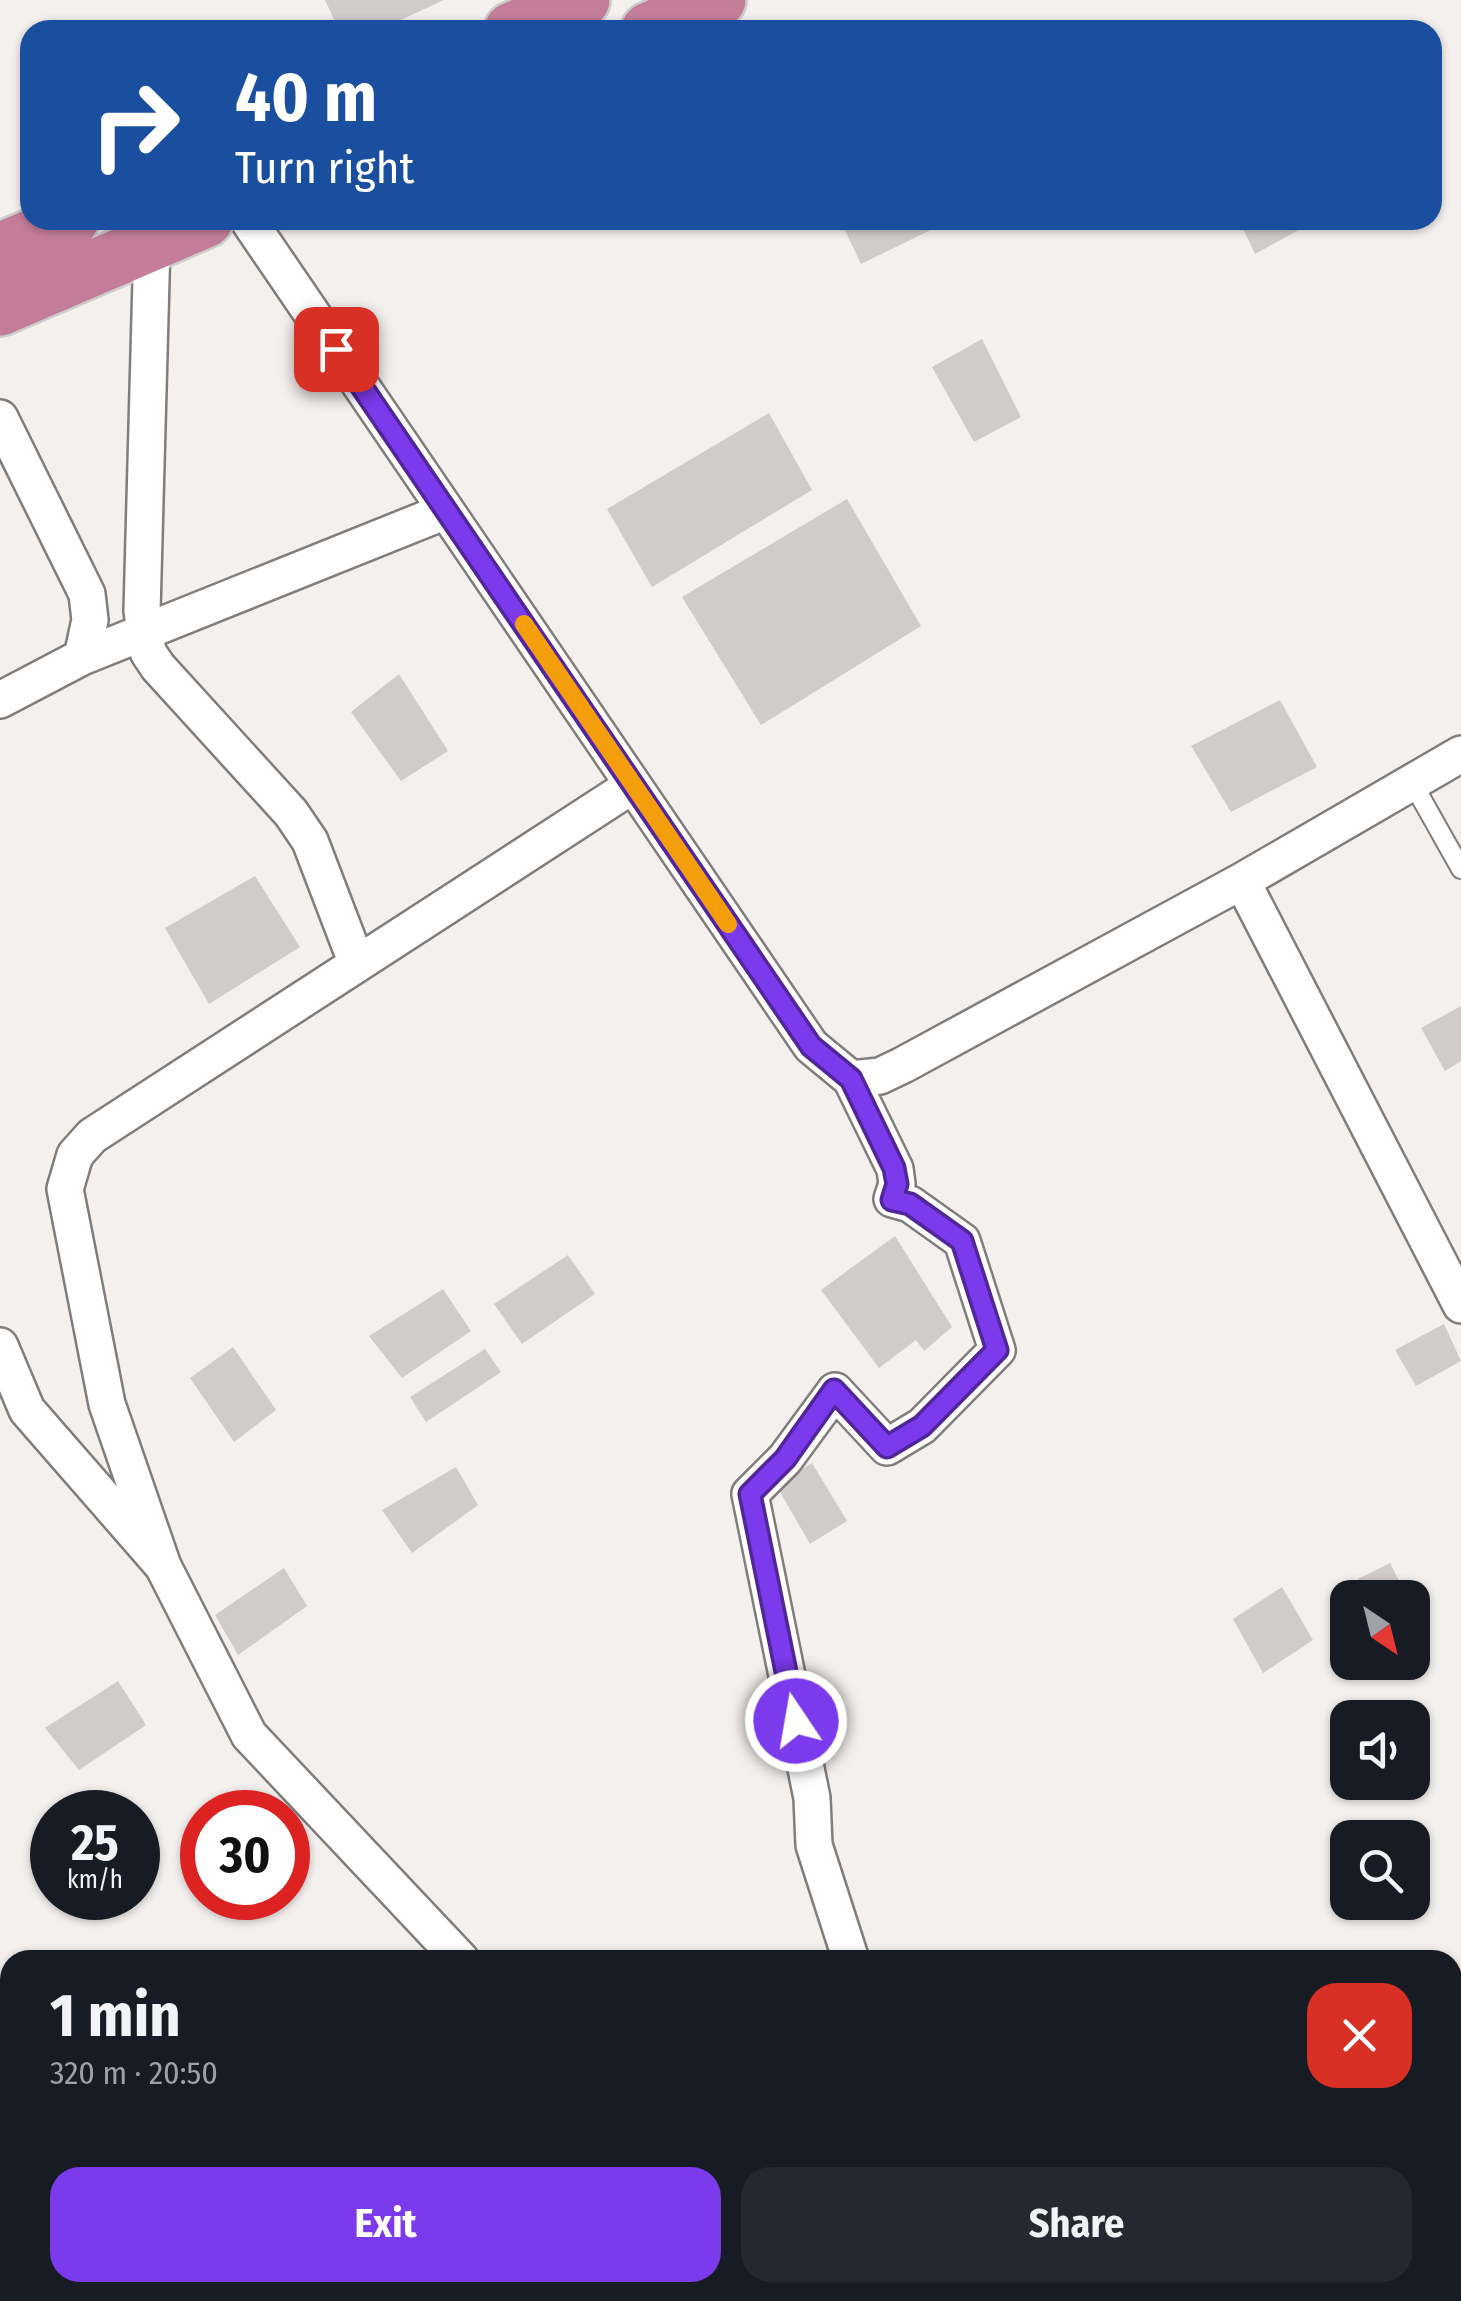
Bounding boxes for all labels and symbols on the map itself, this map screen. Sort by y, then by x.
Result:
pin [294,307,379,392]
north arrow [1330,1580,1430,1680]
position arrow [744,1669,848,1773]
speed limit sign: 30 [180,1790,310,1920]

